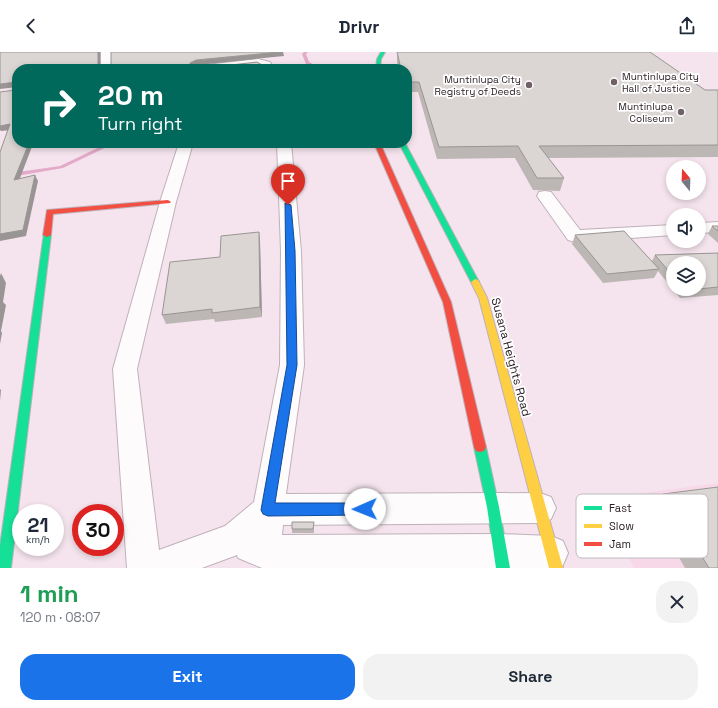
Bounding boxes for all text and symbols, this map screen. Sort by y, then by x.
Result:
icon: back [20,15,42,37]
text: Drivr [339,15,379,38]
icon: share [676,15,698,37]
place label: Muntinlupa City Hall of Justice [622,70,699,95]
place label: Muntinlupa City Registry of Deeds [435,73,521,98]
text: 20 m [98,77,164,113]
marker: Muntinlupa City Hall of Justice [609,77,619,87]
icon: right [32,80,84,132]
marker: Muntinlupa City Registry of Deeds [524,80,534,90]
place label: Muntinlupa Coliseum [618,100,673,125]
marker: Muntinlupa Coliseum [676,107,686,117]
text: Turn right [98,112,182,135]
north arrow [666,160,706,200]
map controls [666,160,706,296]
pin [271,164,305,205]
icon: arrive [277,170,299,192]
button: sound [666,208,706,248]
button: layers [666,256,706,296]
street label: Susana Heights Road [487,296,535,418]
position arrow [344,488,386,530]
legend [576,494,708,558]
text: Fast [609,501,632,515]
speed limit sign: 30 [72,504,124,556]
text: 21 [28,512,48,538]
text: Slow [609,519,634,533]
text: km/h [26,533,50,546]
text: Jam [609,537,631,551]
text: 1 min [20,578,79,609]
button: close [656,581,698,623]
text: 120 m · 08:07 [20,609,100,626]
button: Exit [20,654,355,700]
button: Share [363,654,698,700]

